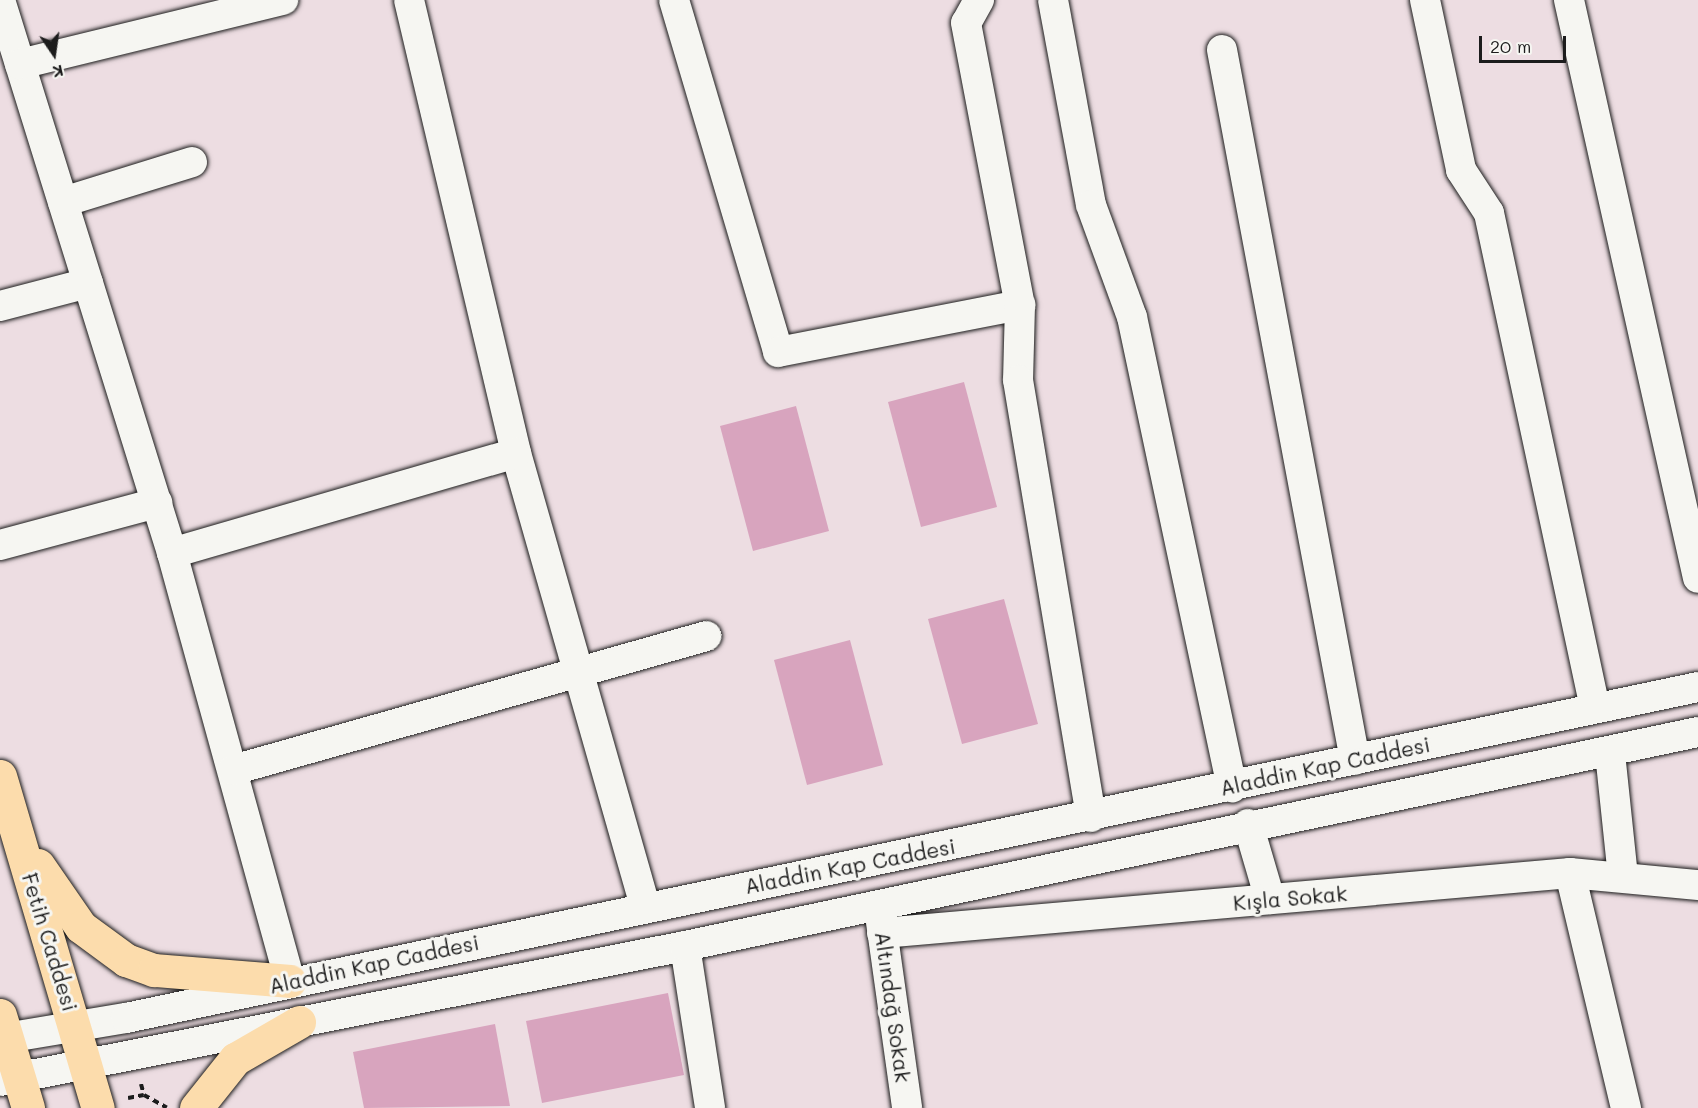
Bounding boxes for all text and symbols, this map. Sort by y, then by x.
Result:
north arrow [24,24,84,84]
scale bar [1482,24,1569,62]
text: 20 m [1490,34,1531,58]
text: K [51,61,66,83]
street label: Aladdin Kap Caddesi [1218,731,1432,801]
street label: Aladdin Kap Caddesi [742,833,958,899]
street label: Fetih Caddesi [17,870,83,1014]
street label: Kışla Sokak [1232,880,1348,916]
street label: Aladdin Kap Caddesi [267,929,481,999]
street label: Altındağ Sokak [870,930,916,1084]

